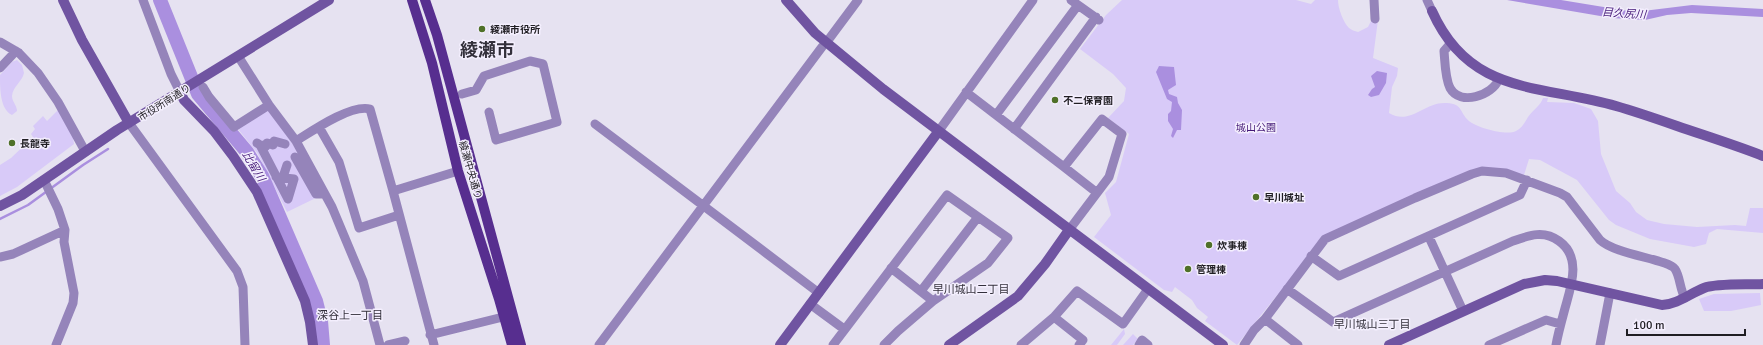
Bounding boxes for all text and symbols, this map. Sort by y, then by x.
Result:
water label: 目久尻川 [1602,5,1647,22]
marker: 綾瀬市役所 [477,24,487,34]
place label: 綾瀬市役所 [490,24,540,36]
district label: 綾瀬市 [460,39,514,61]
street label: 市役所南通り [136,82,193,124]
marker: 不二保育園 [1050,95,1060,105]
place label: 不二保育園 [1063,95,1113,107]
park label: 城山公園 [1236,122,1276,134]
marker: 長龍寺 [7,138,17,148]
place label: 長龍寺 [20,138,50,150]
street label: 綾瀬中央通り [456,140,484,201]
water label: 比留川 [240,149,268,185]
marker: 早川城址 [1251,192,1261,202]
place label: 早川城址 [1264,192,1304,204]
marker: 炊事棟 [1204,240,1214,250]
place label: 炊事棟 [1217,240,1247,252]
marker: 管理棟 [1183,264,1193,274]
place label: 管理棟 [1196,264,1226,276]
district label: 早川城山二丁目 [933,283,1010,296]
district label: 深谷上一丁目 [317,309,383,322]
scale bar [1627,311,1745,337]
district label: 早川城山三丁目 [1334,318,1411,331]
text: 100 m [1633,318,1665,333]

